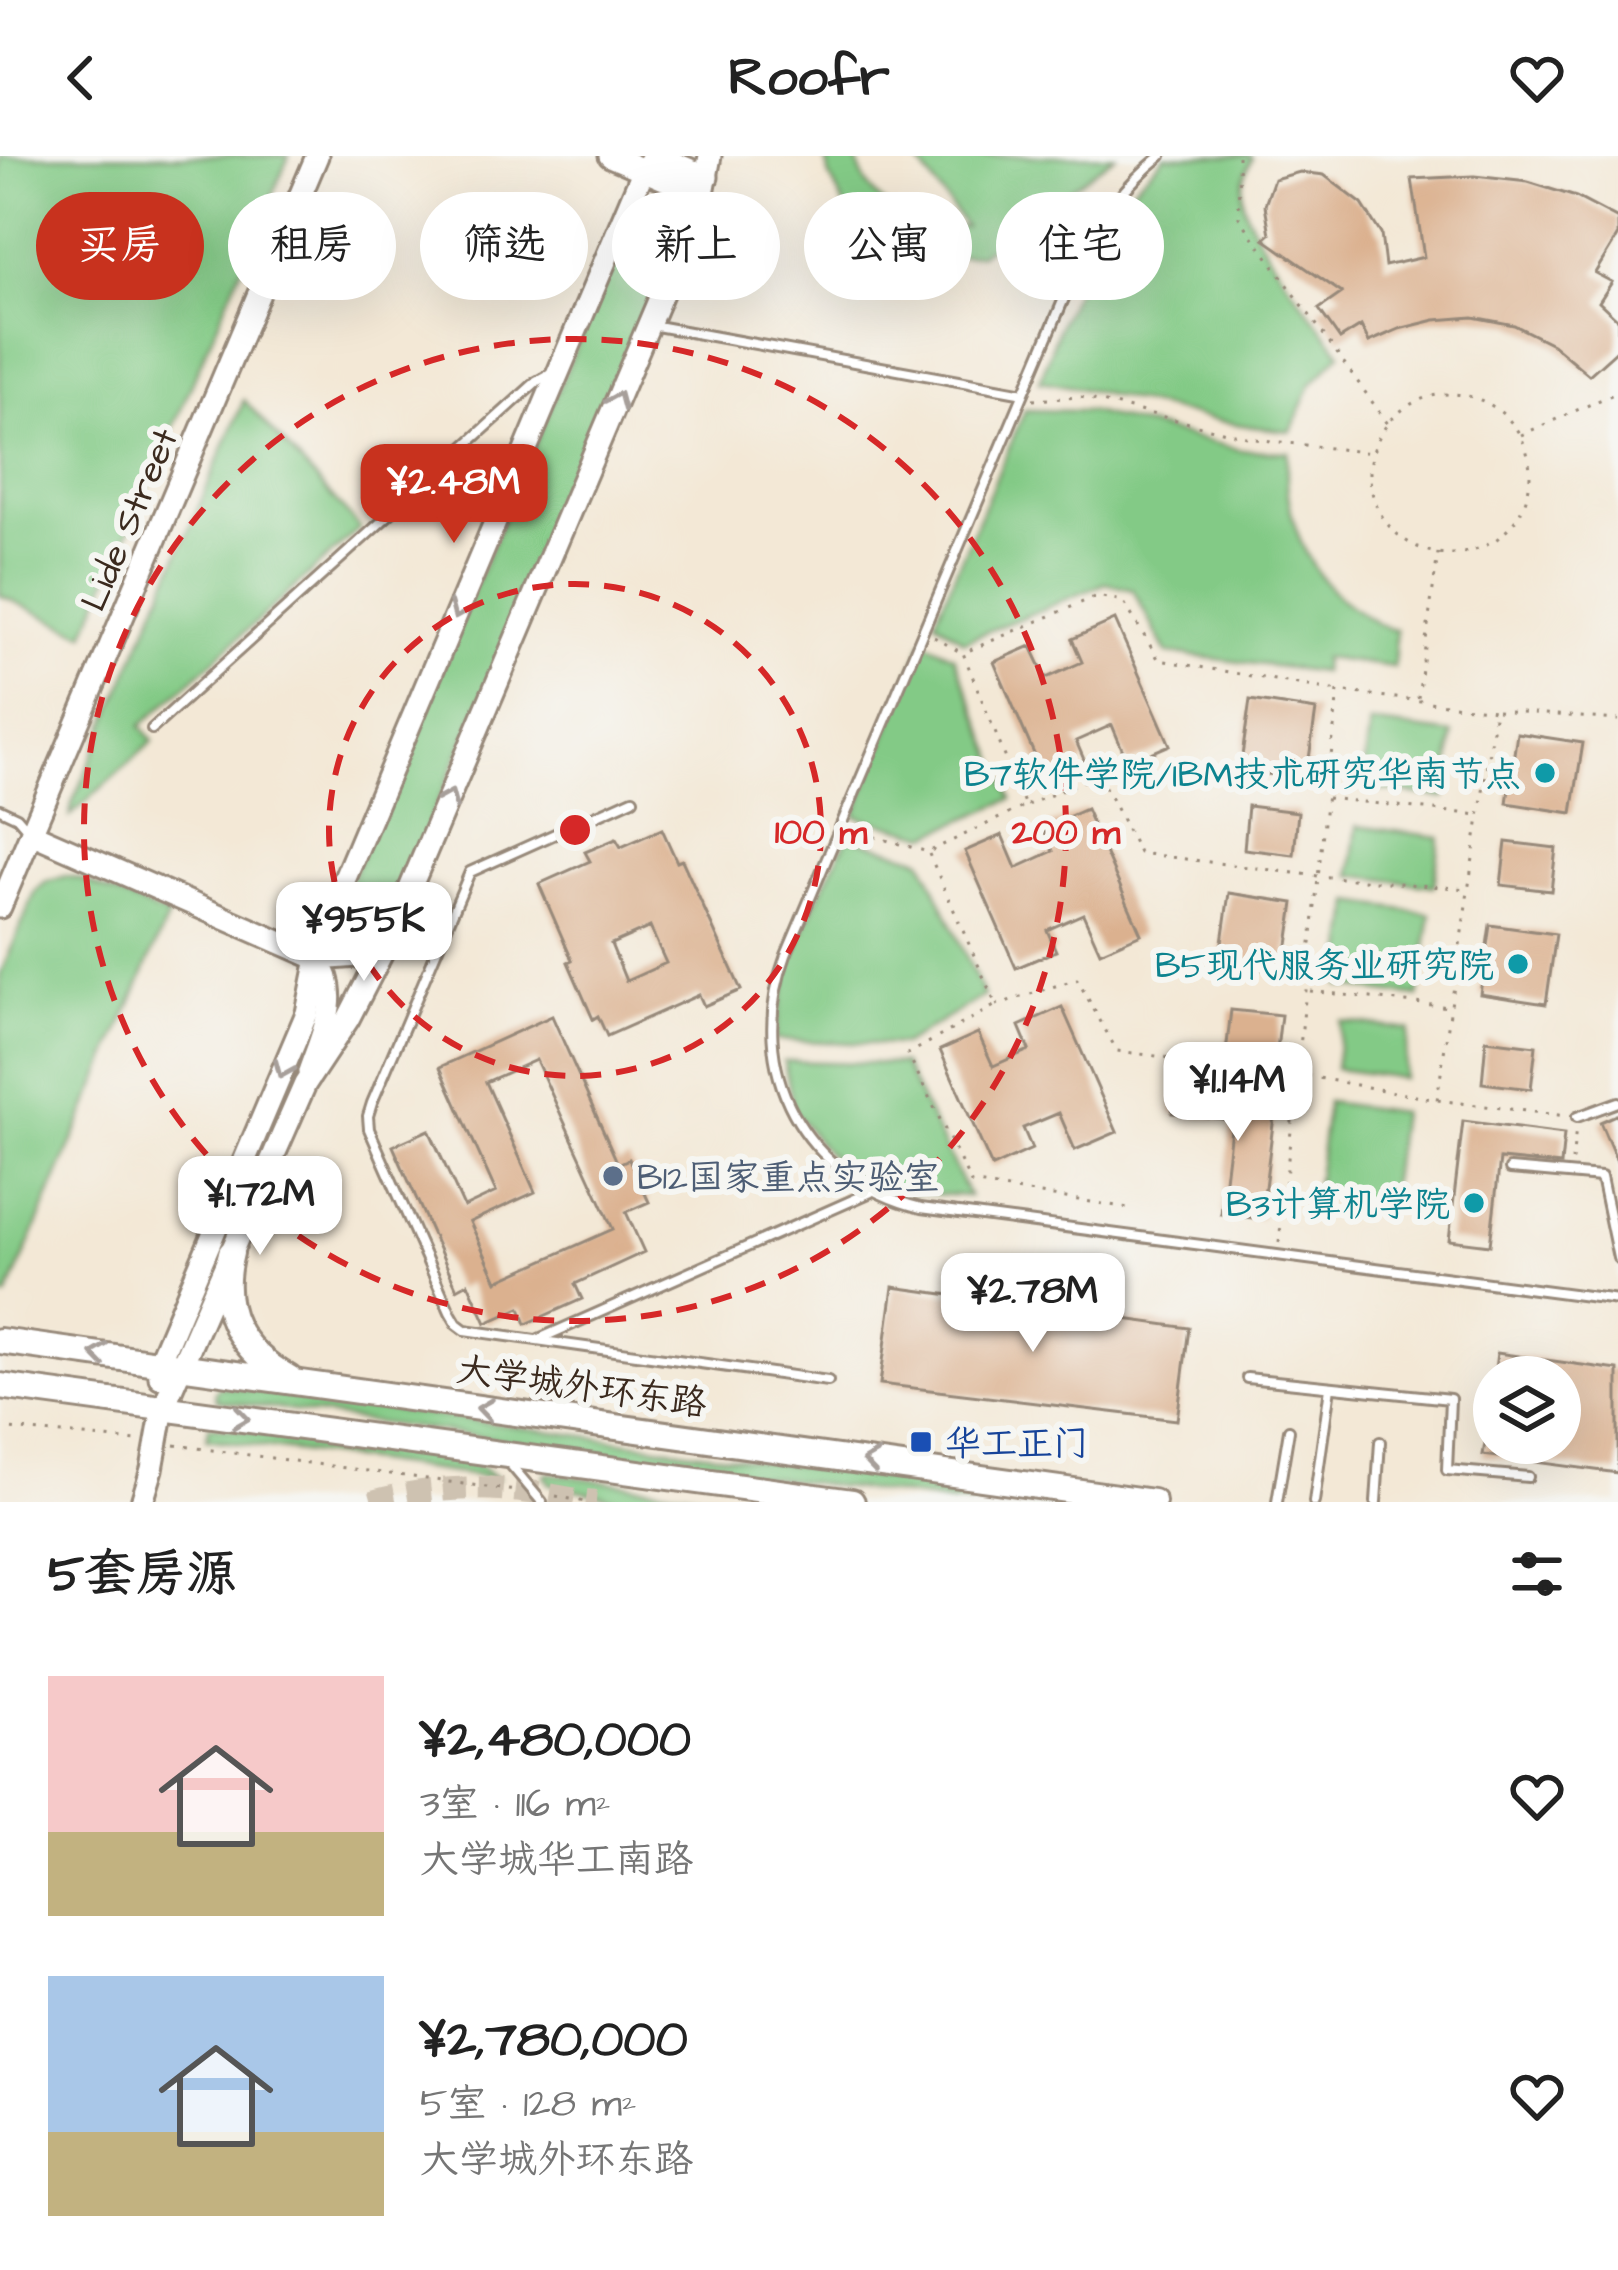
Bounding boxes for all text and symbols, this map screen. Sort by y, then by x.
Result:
text: Roofr [728,41,890,116]
icon: back [48,45,114,111]
icon: heart [1504,45,1570,111]
chip: 买房 [36,192,204,300]
chip: 租房 [228,192,396,300]
chip: 筛选 [420,192,588,300]
chip: 新上 [612,192,780,300]
chip: 公寓 [804,192,972,300]
chip: 住宅 [996,192,1164,300]
one-way arrow [603,391,627,412]
street label: Lide Street [69,420,192,619]
pin: ¥2.48M [356,444,552,546]
text: ¥2.48M [388,456,520,510]
one-way arrow [448,599,472,620]
place label: B7软件学院/IBM技术研究华南节点 [964,750,1521,801]
marker: B7软件学院/IBM技术研究华南节点 [1532,760,1558,786]
one-way arrow [435,789,459,810]
text: 100 m [775,807,868,858]
text: 200 m [1011,807,1121,858]
centre of rings [554,809,596,851]
pin: ¥955K [280,882,448,984]
text: ¥955K [303,894,425,948]
place label: B5现代服务业研究院 [1155,941,1494,992]
marker: B5现代服务业研究院 [1505,951,1531,977]
pin: ¥1.14M [1140,1042,1336,1144]
text: ¥1.14M [1190,1054,1286,1108]
one-way arrow [273,1058,297,1079]
place label: B12国家重点实验室 [637,1153,940,1204]
pin: ¥1.72M [162,1156,358,1258]
marker: B12国家重点实验室 [600,1163,626,1189]
text: ¥1.72M [205,1168,315,1222]
place label: B3计算机学院 [1226,1180,1450,1231]
marker: B3计算机学院 [1461,1190,1487,1216]
pin: ¥2.78M [935,1253,1131,1355]
text: ¥2.78M [968,1265,1098,1319]
one-way arrow [89,1342,108,1368]
street label: 大学城外环东路 [453,1345,710,1430]
map controls [1473,1356,1581,1464]
button: layers [1473,1356,1581,1464]
one-way arrow [475,1396,495,1422]
one-way arrow [231,1405,251,1431]
place label: 华工正门 [945,1419,1089,1470]
marker: 华工正门 [908,1429,934,1455]
one-way arrow [861,1449,881,1475]
text: 5套房源 [48,1540,237,1611]
icon: filters [1504,1541,1570,1607]
text: ¥2,480,000 [420,1705,691,1776]
icon: home [144,1724,288,1868]
icon: heart [1504,1763,1570,1829]
text: 3室 · 116 m² [420,1778,611,1832]
text: 大学城华工南路 [420,1834,693,1888]
text: ¥2,780,000 [420,2005,688,2076]
icon: home [144,2024,288,2168]
icon: heart [1504,2063,1570,2129]
text: 5室 · 128 m² [420,2078,637,2132]
text: 大学城外环东路 [420,2134,693,2188]

